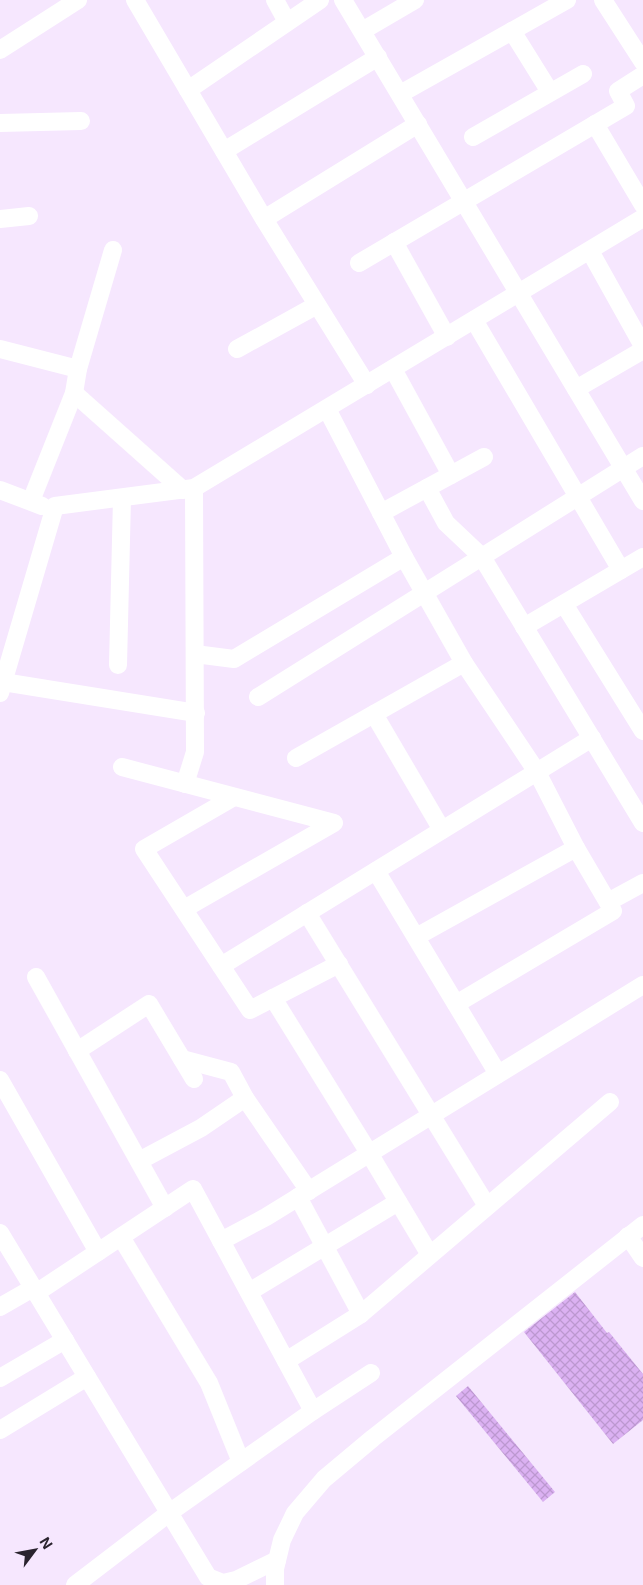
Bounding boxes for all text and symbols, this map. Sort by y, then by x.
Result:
north arrow [10,1525,60,1575]
text: N [36,1534,56,1552]

